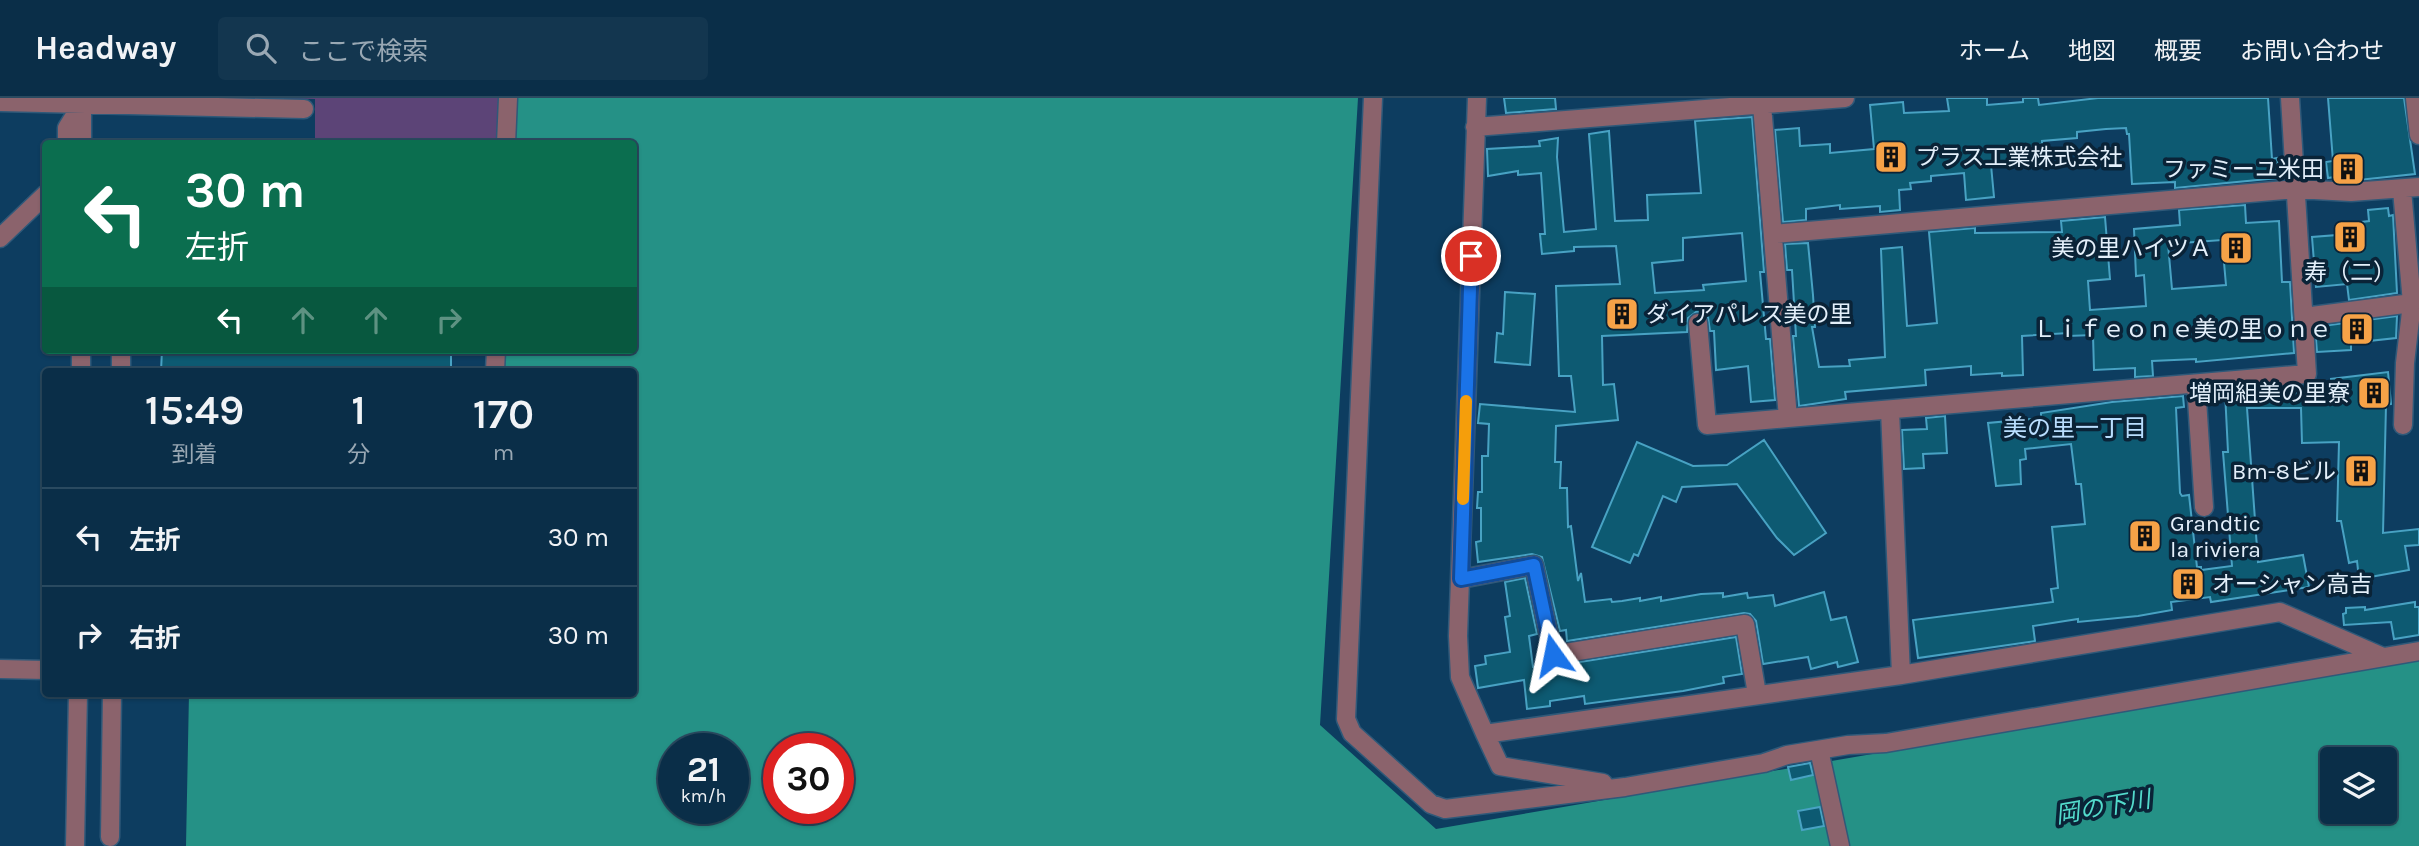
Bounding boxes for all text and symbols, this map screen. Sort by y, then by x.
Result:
search box [218,17,708,80]
text: Headway [35,29,176,67]
icon: search [242,29,280,67]
text: ここで検索 [298,36,428,67]
text: ホーム [1959,37,2030,65]
text: 地図 [2068,37,2116,65]
text: 概要 [2154,37,2202,65]
text: お問い合わせ [2240,37,2384,65]
building icon: プラス工業株式会社 [1872,138,1910,176]
place label: プラス工業株式会社 [1916,144,2123,171]
building icon: ファミーユ米田 [2329,150,2367,188]
place label: ファミーユ米田 [2163,156,2324,183]
text: 30 m [185,162,305,219]
icon: left [70,168,161,259]
building icon: 寿（二） [2331,218,2369,256]
pin [1441,226,1501,286]
text: 左折 [185,229,249,266]
building icon: 美の里ハイツＡ [2217,229,2255,267]
place label: 美の里ハイツＡ [2051,235,2212,262]
icon: arrive [1452,237,1490,275]
place label: 寿（二） [2304,259,2396,286]
building icon: ダイアパレス美の里 [1603,295,1641,333]
icon: left [211,301,249,339]
icon: ahead [284,301,322,339]
icon: ahead [357,301,395,339]
icon: right [430,301,468,339]
place label: ダイアパレス美の里 [1646,301,1853,328]
building icon: Ｌｉｆｅｏｎｅ美の里ｏｎｅ [2338,310,2376,348]
place label: Ｌｉｆｅｏｎｅ美の里ｏｎｅ [2033,316,2332,343]
building icon: 増岡組美の里寮 [2355,374,2393,412]
place label: 増岡組美の里寮 [2189,380,2350,407]
text: 15:49 [145,385,244,435]
text: 1 [351,385,366,435]
text: 170 [473,389,534,439]
district label: 美の里一丁目 [2003,414,2147,442]
text: m [493,439,514,466]
text: 到着 [172,441,218,468]
text: 分 [347,441,370,468]
building icon: Bm-8ビル [2342,452,2380,490]
place label: Bm-8ビル [2232,458,2336,485]
place label: Grandtic la riviera [2170,510,2261,563]
building icon: Grandtic la riviera [2126,517,2164,555]
icon: left [70,518,108,556]
text: 30 m [548,522,609,553]
text: 左折 [129,525,181,556]
building icon: オーシャン高吉 [2169,565,2207,603]
place label: オーシャン高吉 [2212,571,2373,598]
icon: right [70,616,108,654]
position arrow [1516,618,1590,692]
text: 30 m [548,620,609,651]
text: 右折 [129,623,181,654]
speed limit sign: 30 [763,733,854,824]
map controls [2320,747,2397,824]
button: layers [2320,747,2397,824]
text: 21 [687,749,720,790]
water label: 岡の下川 [2053,784,2156,829]
text: km/h [681,785,726,807]

